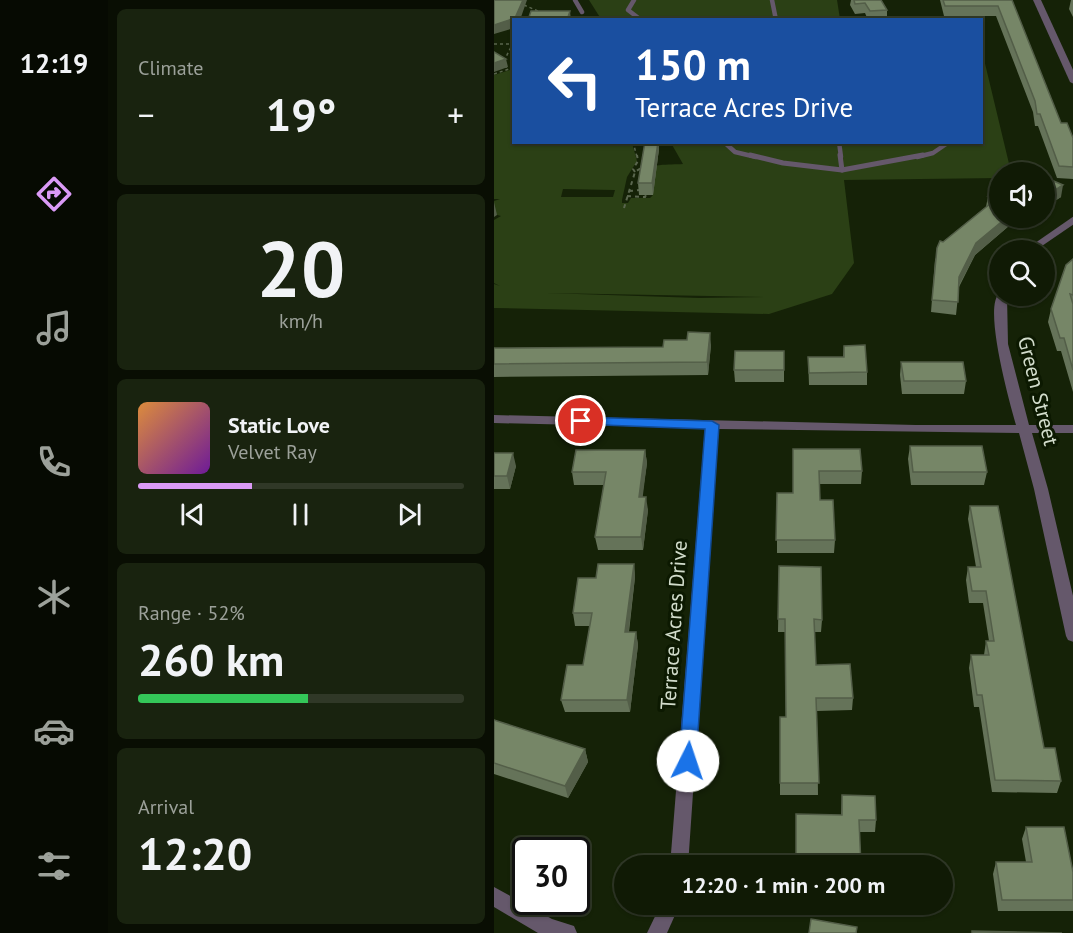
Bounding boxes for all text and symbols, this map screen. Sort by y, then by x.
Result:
text: 150 m [635,37,751,92]
icon: left [536,42,614,120]
text: 12:19 [20,46,88,80]
text: Climate [138,55,204,81]
text: 19° [266,85,336,143]
text: Terrace Acres Drive [635,90,853,124]
text: − [138,93,155,136]
text: + [447,93,464,136]
map controls [989,162,1055,306]
button: sound [989,162,1055,228]
icon: directions [33,173,75,215]
text: 20 [257,218,345,319]
button: search [989,240,1055,306]
icon: music [33,307,75,349]
text: km/h [279,308,323,334]
street label: Green Street [1012,333,1065,448]
pin [555,395,606,446]
icon: arrive [564,404,597,437]
text: Static Love [228,411,330,439]
text: Velvet Ray [228,439,317,465]
icon: phone [33,441,75,483]
icon: previous [176,498,209,531]
icon: pause [284,498,317,531]
icon: next [393,498,426,531]
street label: Terrace Acres Drive [654,539,693,711]
icon: climate [33,576,75,618]
text: Range · 52% [138,600,245,626]
text: 260 km [138,630,284,688]
icon: car [33,710,75,752]
position arrow [656,729,720,793]
text: Arrival [138,794,194,820]
text: 12:20 [138,824,252,882]
speed limit sign: 30 [512,837,590,915]
icon: filters [33,845,75,887]
text: 12:20 · 1 min · 200 m [682,871,885,899]

